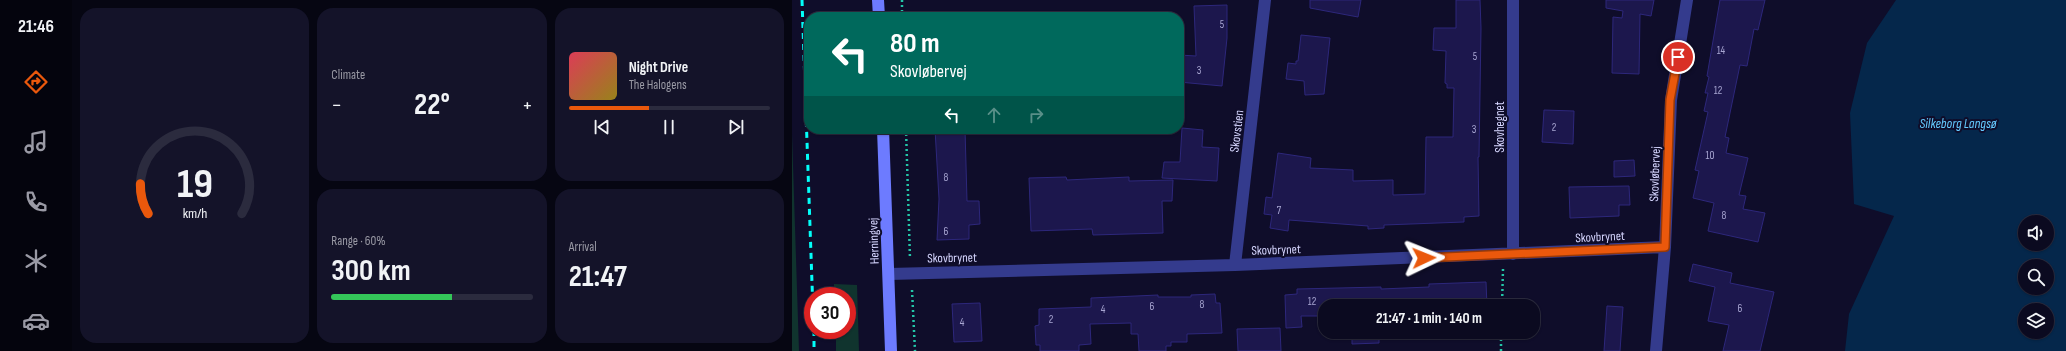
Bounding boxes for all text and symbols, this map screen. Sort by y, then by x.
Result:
text: 21:46 [18,16,54,37]
house number: 5 [1220,18,1224,31]
text: 80 m [890,27,939,60]
icon: left [824,28,876,80]
pin [1661,40,1695,74]
house number: 14 [1717,44,1726,57]
icon: arrive [1667,46,1689,68]
house number: 5 [1473,50,1477,63]
text: Night Drive [629,58,688,77]
text: Skovløbervej [890,61,967,82]
house number: 3 [1197,64,1202,77]
text: Climate [331,67,365,83]
icon: directions [22,68,50,96]
text: The Halogens [629,77,687,93]
house number: 12 [1714,84,1723,97]
text: 22° [414,87,450,123]
text: − [331,92,342,119]
text: + [522,92,533,119]
street label: Skovhegnet [1492,101,1508,153]
icon: left [941,104,963,126]
icon: ahead [983,104,1005,126]
icon: right [1025,104,1047,126]
street label: Skovstien [1226,109,1248,153]
water label: Silkeborg Langsø [1919,115,1998,132]
icon: previous [591,116,613,138]
icon: pause [658,116,680,138]
icon: next [725,116,747,138]
house number: 2 [1552,121,1557,134]
house number: 3 [1472,123,1477,136]
icon: music [22,128,50,156]
street label: Skovløbervej [1646,146,1664,202]
house number: 10 [1706,149,1714,162]
text: 19 [177,159,213,208]
house number: 8 [944,171,949,184]
icon: phone [22,188,50,216]
text: km/h [182,204,207,221]
house number: 7 [1277,204,1282,217]
house number: 8 [1722,209,1727,222]
map controls [2018,215,2054,339]
button: sound [2018,215,2054,251]
street label: Herningvej [865,217,883,265]
house number: 6 [944,225,949,238]
street label: Skovbrynet [1575,228,1625,246]
text: Range · 60% [331,233,386,249]
position arrow [1403,237,1445,279]
text: Arrival [569,239,597,255]
street label: Skovbrynet [1251,241,1301,259]
icon: climate [22,247,50,275]
street label: Skovbrynet [927,250,977,266]
text: 300 km [331,253,411,289]
text: 21:47 [569,259,627,295]
button: search [2018,259,2054,295]
speed limit sign: 30 [804,287,856,339]
house number: 12 [1308,295,1317,308]
house number: 8 [1200,298,1205,311]
house number: 6 [1150,300,1155,313]
house number: 6 [1738,302,1743,315]
house number: 4 [1101,303,1106,316]
button: layers [2018,303,2054,339]
icon: car [22,307,50,335]
text: 21:47 · 1 min · 140 m [1376,309,1482,328]
house number: 2 [1049,313,1054,326]
house number: 4 [960,316,965,329]

